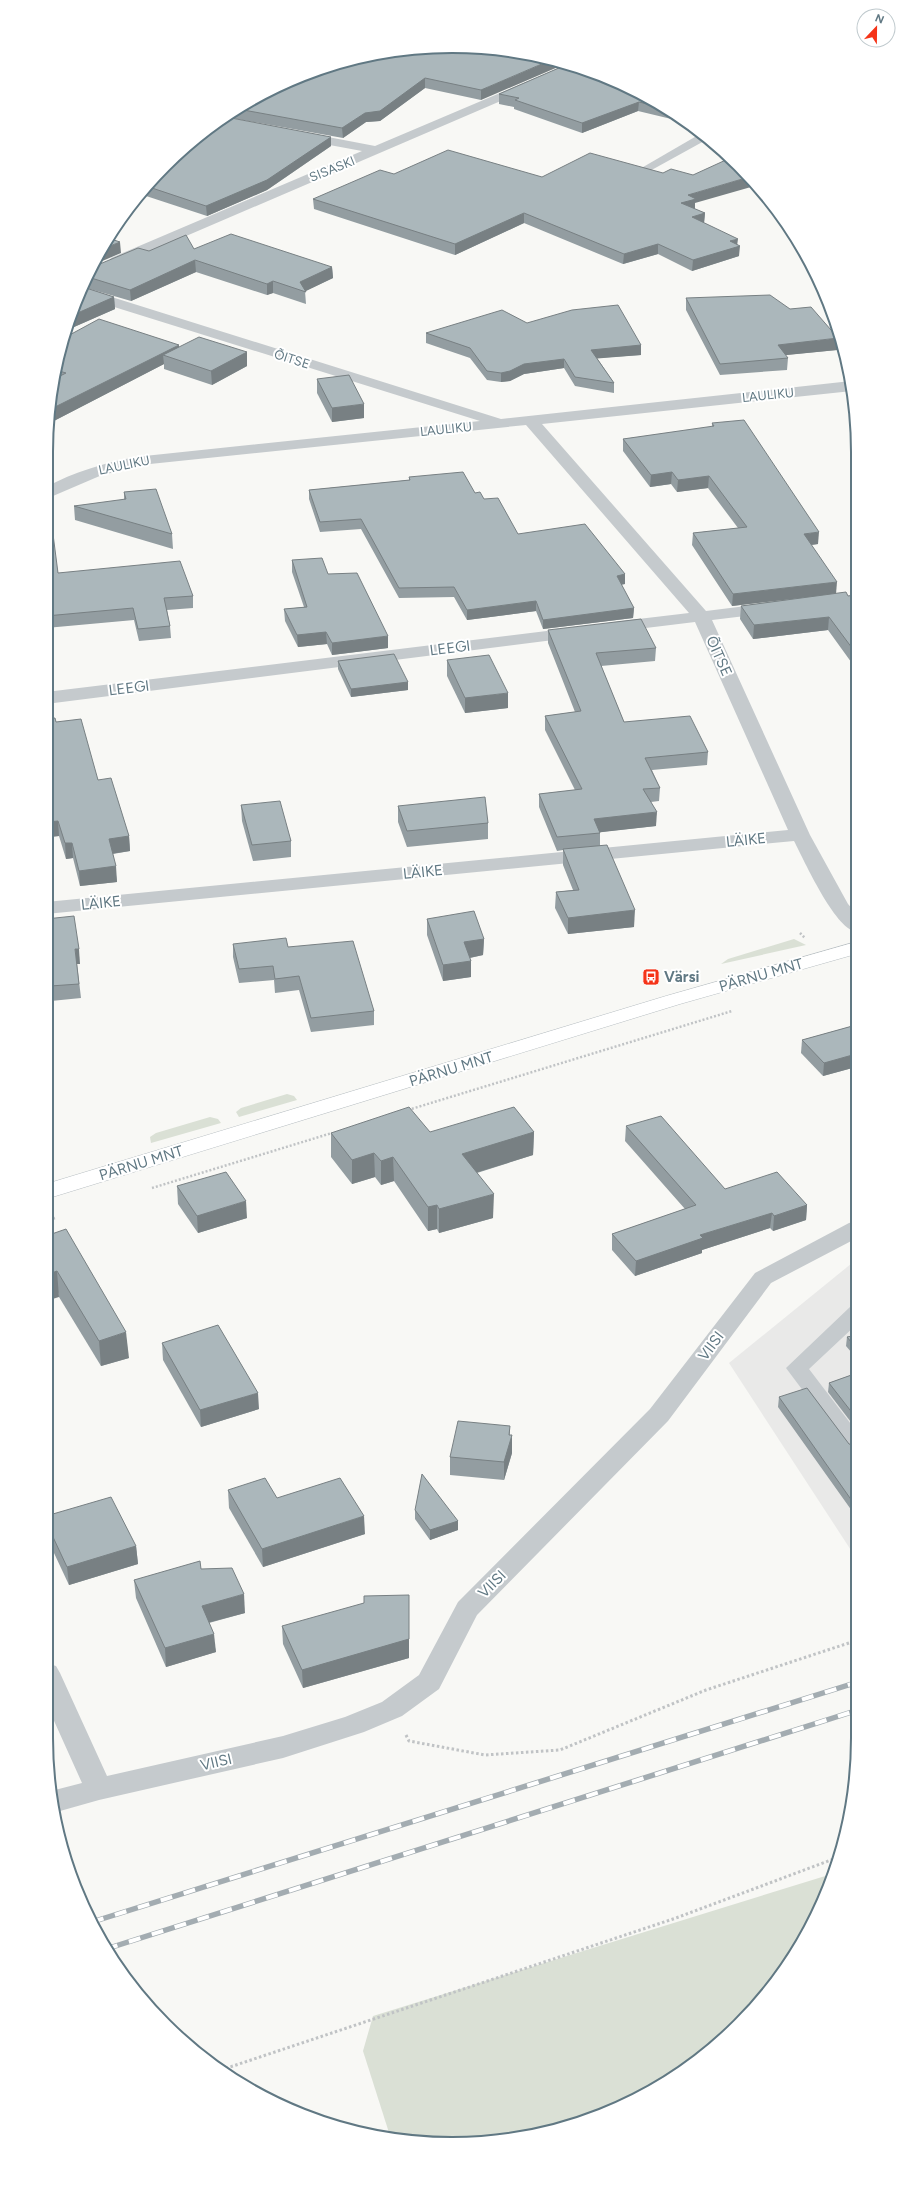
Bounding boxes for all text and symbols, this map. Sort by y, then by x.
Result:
north arrow [856,8,896,48]
text: N [873,12,886,27]
street label: SISASKI [307,153,357,185]
street label: ÕITSE [272,346,312,372]
street label: LAULIKU [741,385,795,405]
street label: LAULIKU [419,419,473,439]
street label: LAULIKU [97,452,151,478]
street label: ÕITSE [702,633,736,679]
street label: LEEGI [429,637,471,659]
street label: LEEGI [108,677,150,699]
street label: LÄIKE [725,829,767,851]
street label: LÄIKE [402,861,444,883]
street label: LÄIKE [80,892,122,914]
street label: PÄRNU MNT [717,954,806,996]
bus stop icon: Värsi [641,967,661,987]
place label: Värsi [664,968,699,986]
street label: PÄRNU MNT [407,1048,496,1090]
street label: PÄRNU MNT [97,1142,186,1184]
street label: VIISI [694,1328,728,1364]
street label: VIISI [474,1566,510,1602]
street label: VIISI [198,1750,234,1774]

